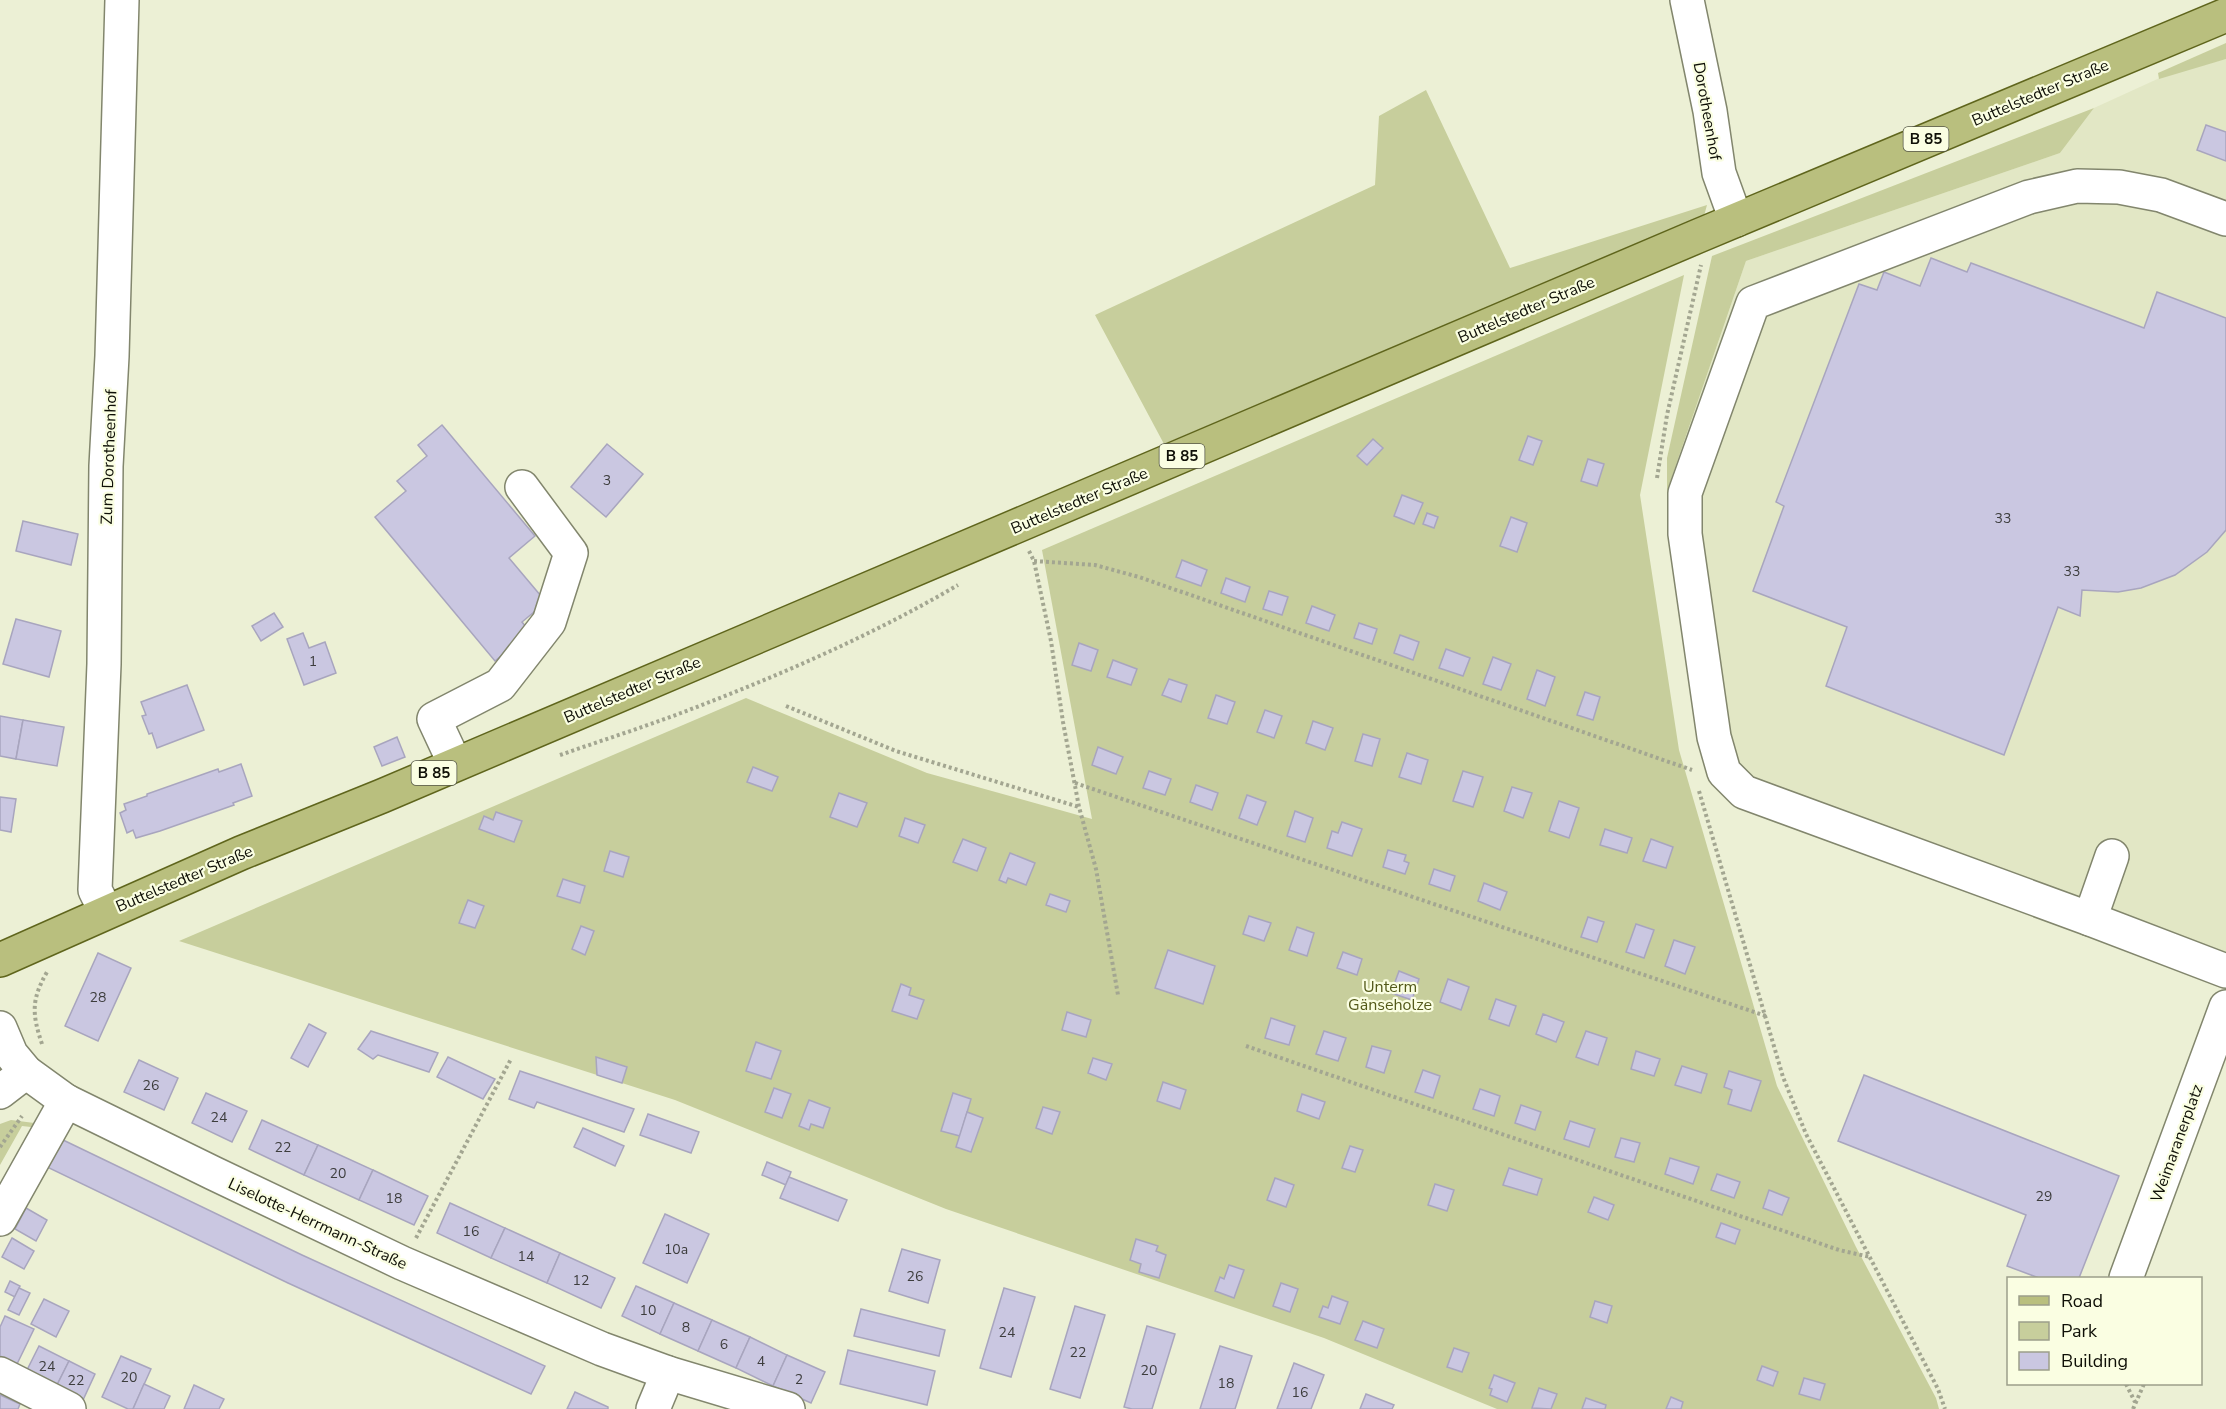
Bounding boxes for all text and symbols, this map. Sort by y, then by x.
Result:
street label: Buttelstedter Straße [1969,54,2112,132]
street label: Dorotheenhof [1688,60,1727,163]
road number: B 85 [1904,127,1948,151]
street label: Buttelstedter Straße [1455,271,1598,349]
street label: Zum Dorotheenhof [96,388,122,525]
road number: B 85 [1160,444,1204,468]
street label: Buttelstedter Straße [1008,462,1151,540]
house number: 3 [603,471,611,490]
house number: 33 [1995,509,2011,528]
house number: 33 [2064,562,2080,581]
street label: Buttelstedter Straße [561,651,704,729]
house number: 1 [309,652,317,671]
road number: B 85 [412,761,456,785]
street label: Buttelstedter Straße [113,840,256,918]
park label: Unterm Gänseholze [1348,976,1432,1016]
house number: 28 [90,988,106,1007]
house number: 26 [143,1076,159,1095]
street label: Weimaranerplatz [2145,1081,2208,1205]
house number: 24 [211,1108,227,1127]
house number: 22 [275,1138,291,1157]
house number: 20 [330,1164,346,1183]
street label: Liselotte-Herrmann-Straße [224,1173,411,1275]
house number: 29 [2036,1187,2052,1206]
house number: 18 [386,1189,402,1208]
house number: 16 [463,1222,479,1241]
house number: 10a [664,1240,688,1259]
house number: 14 [518,1247,534,1266]
house number: 26 [907,1267,923,1286]
house number: 12 [573,1271,589,1290]
legend [2007,1277,2202,1385]
text: Road [2061,1289,2103,1313]
house number: 10 [640,1301,656,1320]
house number: 8 [682,1318,690,1337]
text: Park [2061,1319,2098,1343]
house number: 24 [999,1323,1015,1342]
house number: 6 [720,1335,728,1354]
house number: 22 [1070,1343,1086,1362]
text: Building [2061,1349,2128,1373]
house number: 4 [757,1352,765,1371]
house number: 24 [39,1357,55,1376]
house number: 20 [1141,1361,1157,1380]
house number: 20 [121,1368,137,1387]
house number: 2 [795,1370,803,1389]
house number: 22 [68,1371,84,1390]
house number: 18 [1218,1374,1234,1393]
house number: 16 [1292,1383,1308,1402]

